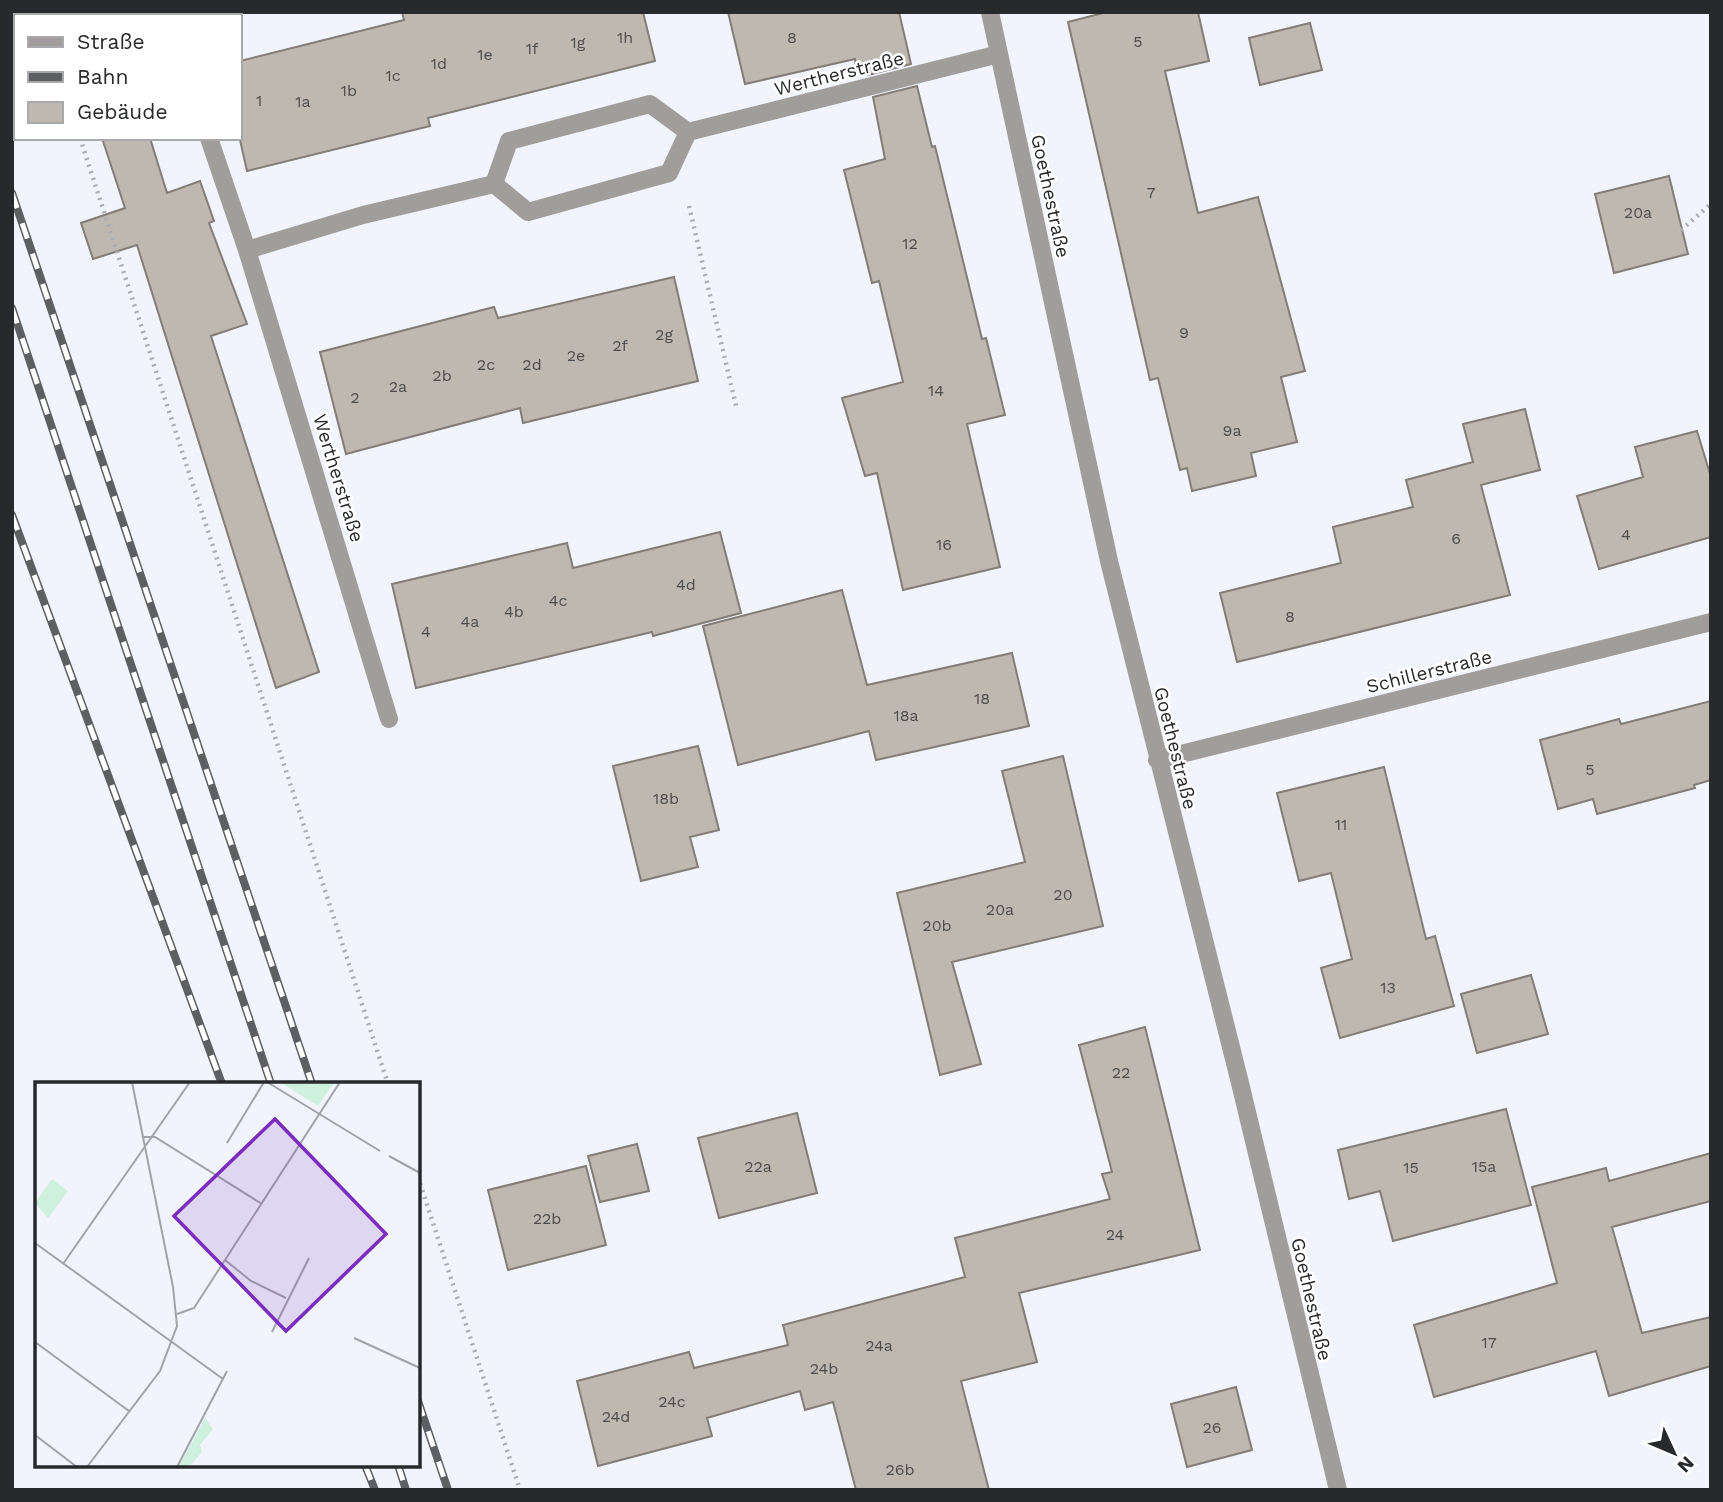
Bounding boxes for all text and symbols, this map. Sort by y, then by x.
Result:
legend [14,14,242,140]
house number: 1h [617,28,633,47]
house number: 8 [787,28,797,47]
text: Straße [77,29,145,54]
house number: 5 [1133,32,1143,51]
house number: 1g [571,33,586,52]
house number: 1f [526,39,539,58]
house number: 1e [477,45,493,64]
street label: Wertherstraße [772,46,906,101]
house number: 1d [431,54,447,73]
text: Bahn [77,64,129,89]
house number: 1c [385,66,401,85]
house number: 1b [341,81,357,100]
house number: 1 [256,91,262,110]
house number: 1a [295,92,311,111]
text: Gebäude [77,99,168,124]
street label: Goethestraße [1026,132,1075,260]
house number: 7 [1147,183,1156,202]
house number: 20a [1624,203,1652,222]
house number: 12 [902,234,918,253]
house number: 9 [1179,323,1189,342]
house number: 2g [655,325,673,344]
house number: 2f [612,336,629,355]
house number: 2e [567,346,585,365]
house number: 2c [477,355,495,374]
house number: 2d [522,355,542,374]
house number: 2b [432,366,452,385]
house number: 2a [389,377,407,396]
house number: 14 [928,381,944,400]
house number: 2 [350,388,360,407]
street label: Wertherstraße [308,411,369,545]
house number: 9a [1223,421,1241,440]
house number: 4 [1621,525,1631,544]
house number: 6 [1451,529,1461,548]
house number: 16 [936,535,952,554]
house number: 4d [676,575,696,594]
house number: 4c [549,591,567,610]
house number: 4b [504,602,524,621]
house number: 8 [1285,607,1295,626]
house number: 4a [461,612,479,631]
house number: 4 [421,622,431,641]
street label: Schillerstraße [1364,645,1494,698]
street label: Goethestraße [1149,684,1202,812]
house number: 18 [974,689,990,708]
house number: 18a [893,706,919,725]
house number: 5 [1585,760,1595,779]
house number: 18b [653,789,679,808]
house number: 11 [1335,815,1347,834]
house number: 20 [1053,885,1073,904]
house number: 20a [986,900,1014,919]
house number: 20b [922,916,952,935]
house number: 13 [1380,978,1396,997]
house number: 22 [1112,1063,1130,1082]
inset map [35,1082,420,1467]
house number: 22a [744,1157,772,1176]
house number: 15a [1472,1157,1496,1176]
house number: 15 [1403,1158,1419,1177]
house number: 22b [533,1209,561,1228]
house number: 24 [1106,1225,1125,1244]
street label: Goethestraße [1286,1235,1337,1363]
house number: 17 [1481,1333,1497,1352]
house number: 24a [865,1336,893,1355]
house number: 24b [810,1359,838,1378]
house number: 24c [658,1392,686,1411]
house number: 24d [602,1407,630,1426]
house number: 26 [1202,1418,1222,1437]
north arrow [1639,1418,1709,1488]
text: N [1673,1451,1699,1478]
house number: 26b [885,1460,915,1479]

